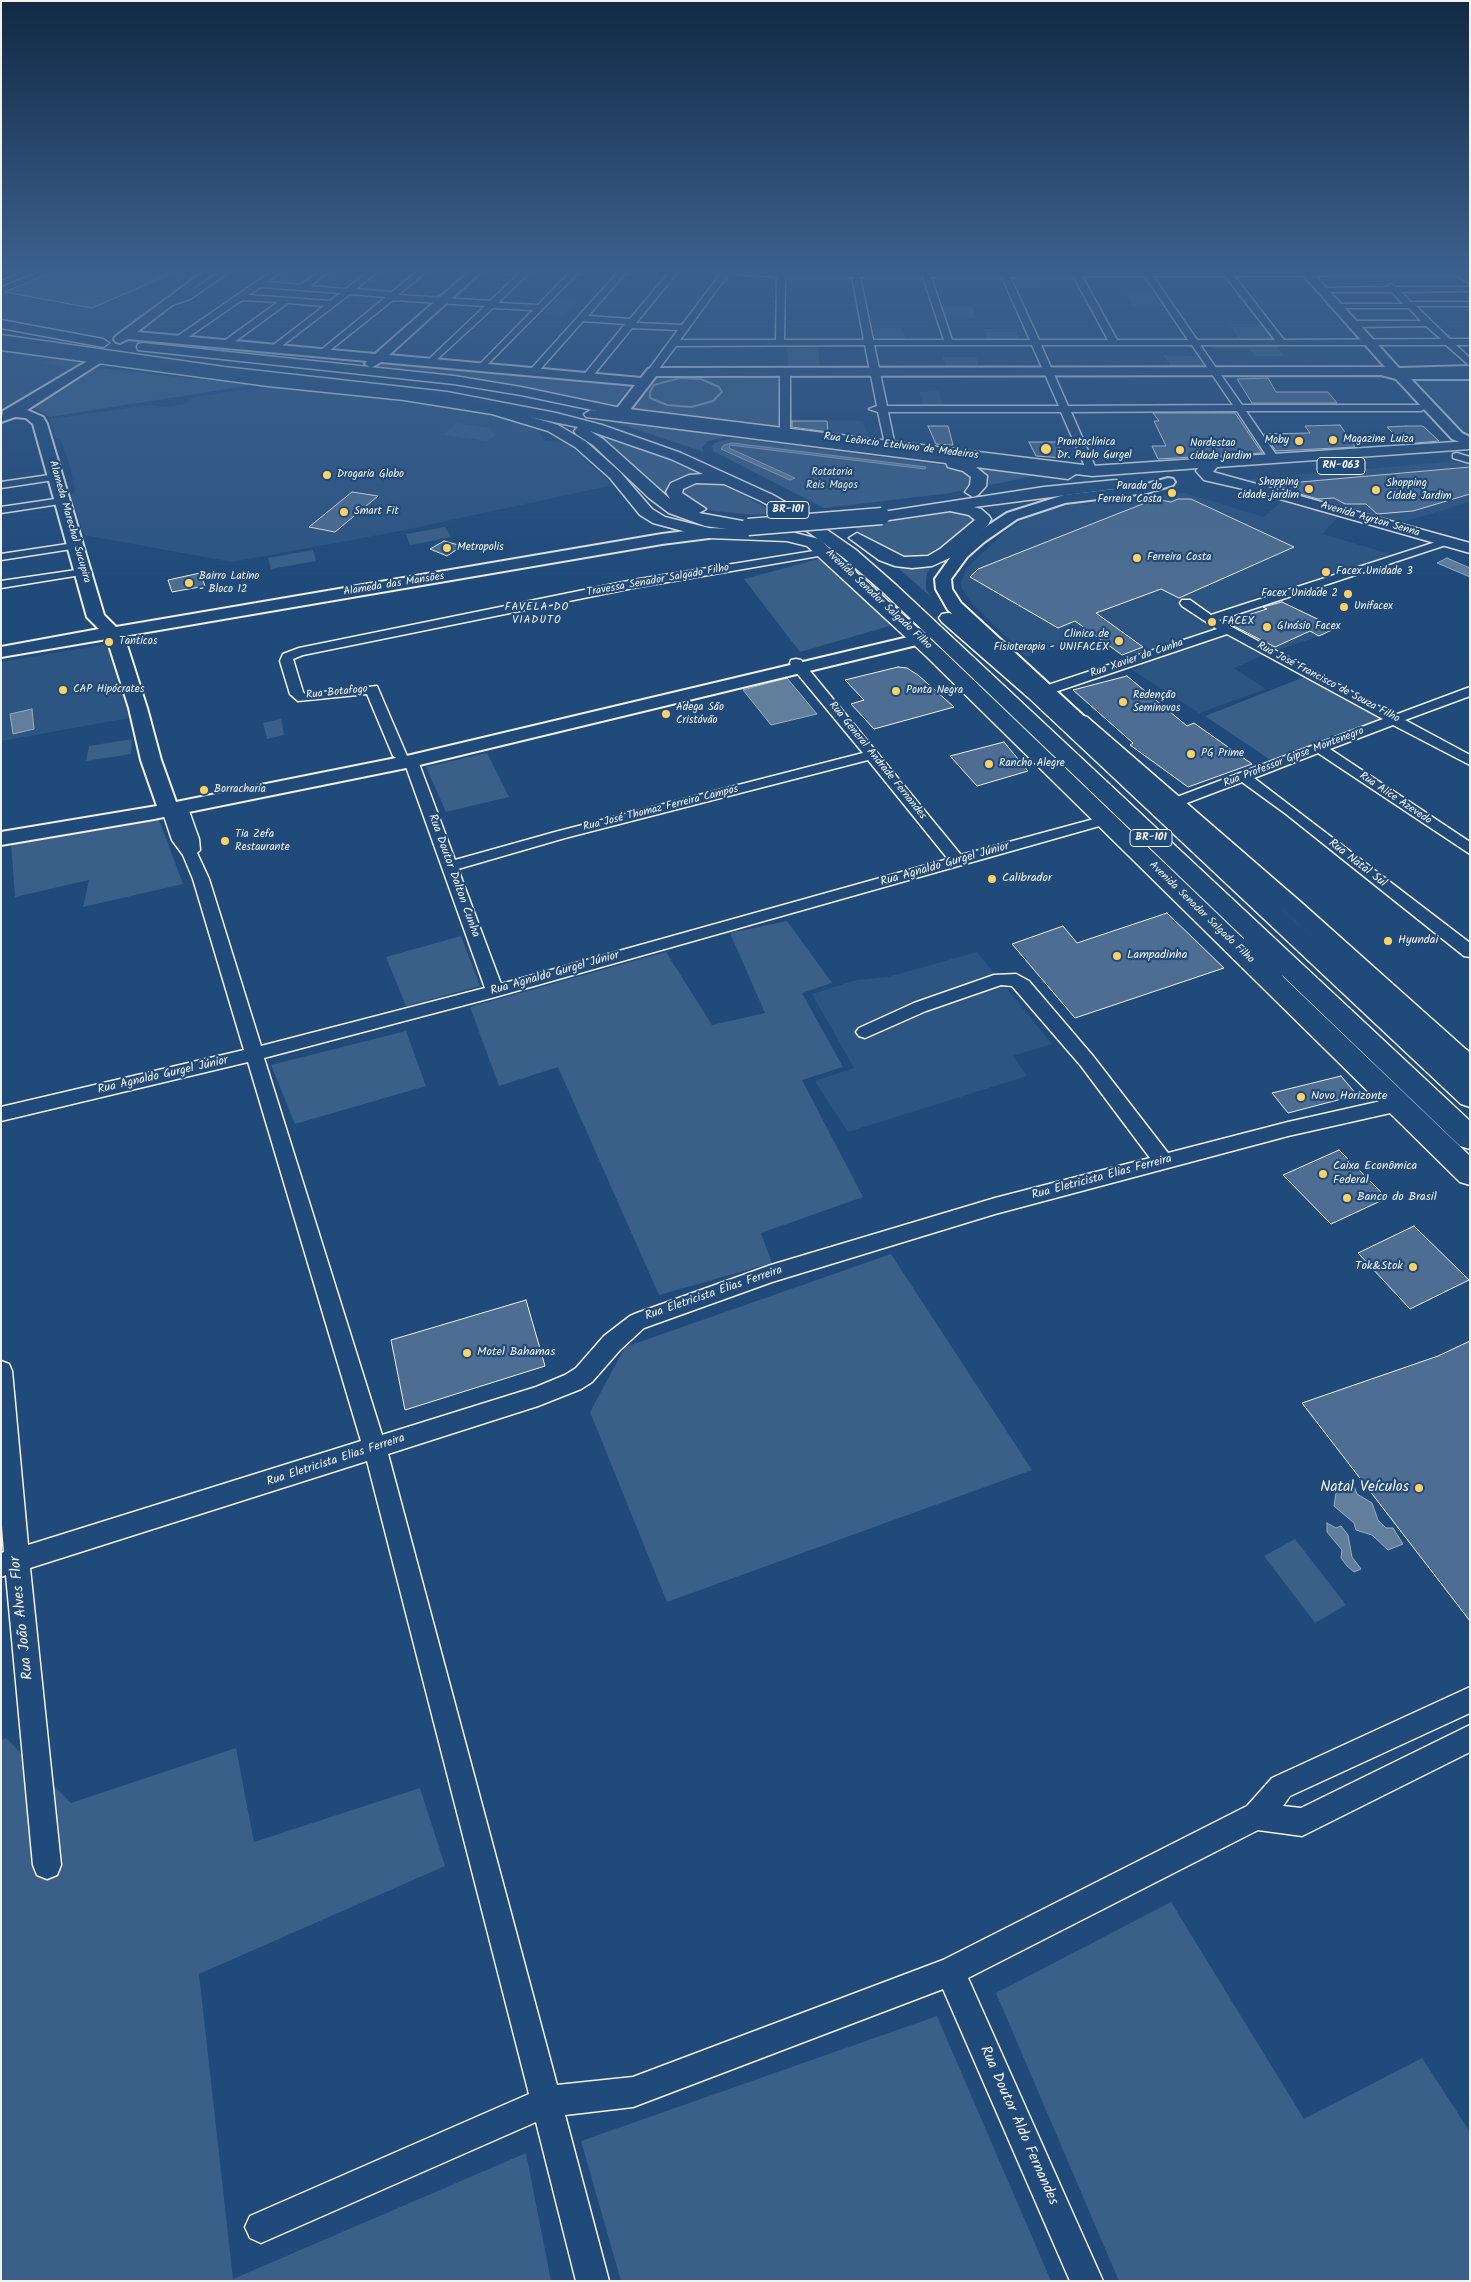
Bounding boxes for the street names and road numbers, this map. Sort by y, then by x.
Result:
street label: Rua Leôncio Etelvino de Medeiros [823,431,979,463]
road number: RN-063 [1317,458,1365,474]
street label: Alameda Marechal Sucupira [45,459,93,585]
street label: Avenida Ayrton Senna [1319,500,1421,540]
road number: BR-101 [767,502,809,518]
street label: Avenida Senador Salgado Filho [822,547,934,653]
street label: Travessa Senador Salgado Filho [586,562,730,600]
street label: Alameda das Mansões [343,570,445,600]
street label: Rua Xavier da Cunha [1089,637,1185,681]
street label: Rua José Francisco de Souza Filho [1254,640,1402,726]
street label: Rua Botafogo [305,683,369,703]
street label: Rua General Andrade Fernandes [825,699,929,823]
street label: Rua Professor Gipse Montenegro [1222,725,1366,791]
street label: Rua Alice Azevedo [1356,770,1434,828]
street label: Rua José Thomaz Ferreira Campos [582,783,740,835]
street label: Rua Doutor Dalton Cunha [424,812,482,940]
road number: BR-101 [1130,830,1172,846]
street label: Rua Natal Sul [1325,837,1389,891]
street label: Rua Agnaldo Gurgel Júnior [879,840,1011,890]
street label: Avenida Senador Salgado Filho [1146,859,1256,967]
street label: Rua Agnaldo Gurgel Júnior [489,949,621,999]
street label: Rua Agnaldo Gurgel Júnior [96,1054,230,1098]
street label: Rua Eletricista Elias Ferreira [1030,1152,1174,1204]
street label: Rua Eletricista Elias Ferreira [643,1264,785,1324]
street label: Rua Eletricista Elias Ferreira [265,1432,407,1490]
street label: Rua João Alves Flor [8,1555,38,1681]
street label: Rua Doutor Aldo Fernandes [975,2044,1061,2208]

